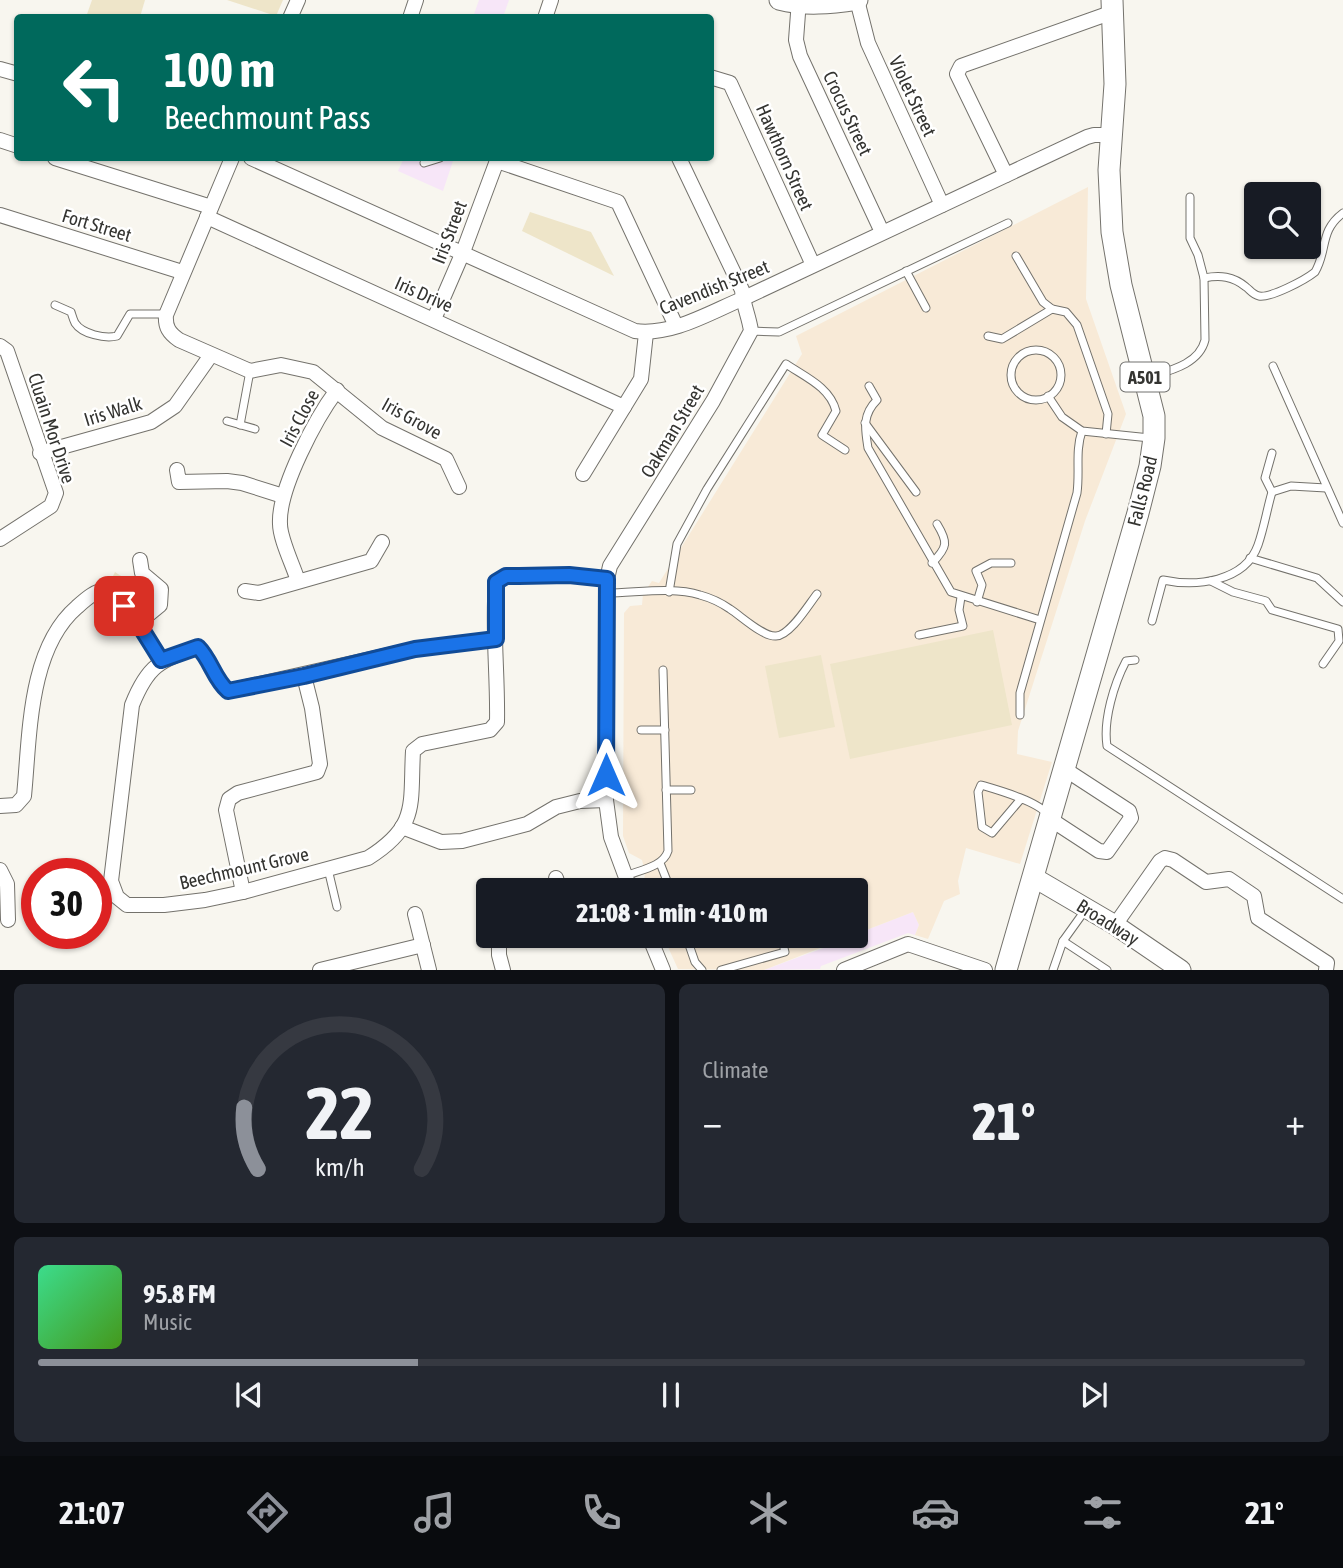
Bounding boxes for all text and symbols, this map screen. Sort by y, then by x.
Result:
text: 100 m [164,41,275,97]
icon: left [49,42,140,133]
street label: Violet Street [885,52,941,140]
street label: Crocus Street [819,67,877,159]
text: Beechmount Pass [164,99,370,136]
street label: Hawthorn Street [752,100,818,214]
map controls [1244,182,1321,259]
button: search [1244,182,1321,259]
street label: Iris Street [427,197,471,267]
street label: Fort Street [60,204,134,246]
street label: Cavendish Street [656,255,772,319]
street label: Iris Drive [392,272,456,316]
road number: A501 [1120,362,1170,391]
street label: Cluain Mor Drive [24,370,80,486]
street label: Oakman Street [636,381,708,481]
street label: Iris Close [275,386,323,450]
street label: Iris Walk [81,392,145,430]
street label: Iris Grove [378,393,446,443]
street label: Falls Road [1123,454,1161,528]
pin [94,576,154,636]
icon: arrive [105,587,143,625]
position arrow [569,738,643,812]
street label: Beechmount Grove [177,842,311,894]
speed limit sign: 30 [21,858,112,949]
street label: Broadway [1073,894,1143,950]
text: 21:08 · 1 min · 410 m [576,898,768,928]
text: Climate [703,1057,768,1083]
text: 22 [305,1072,373,1155]
text: 21° [972,1091,1035,1151]
text: − [703,1100,722,1143]
text: + [1285,1100,1305,1143]
text: km/h [314,1153,364,1181]
text: 95.8 FM [143,1279,216,1309]
text: Music [143,1309,191,1335]
icon: previous [230,1376,268,1414]
icon: pause [652,1376,690,1414]
icon: next [1075,1376,1113,1414]
icon: directions [243,1488,292,1537]
icon: music [410,1488,459,1537]
icon: phone [577,1488,626,1537]
icon: climate [744,1488,793,1537]
icon: car [911,1488,960,1537]
icon: filters [1078,1488,1127,1537]
text: 21:07 [59,1494,125,1531]
text: 21° [1245,1494,1284,1531]

